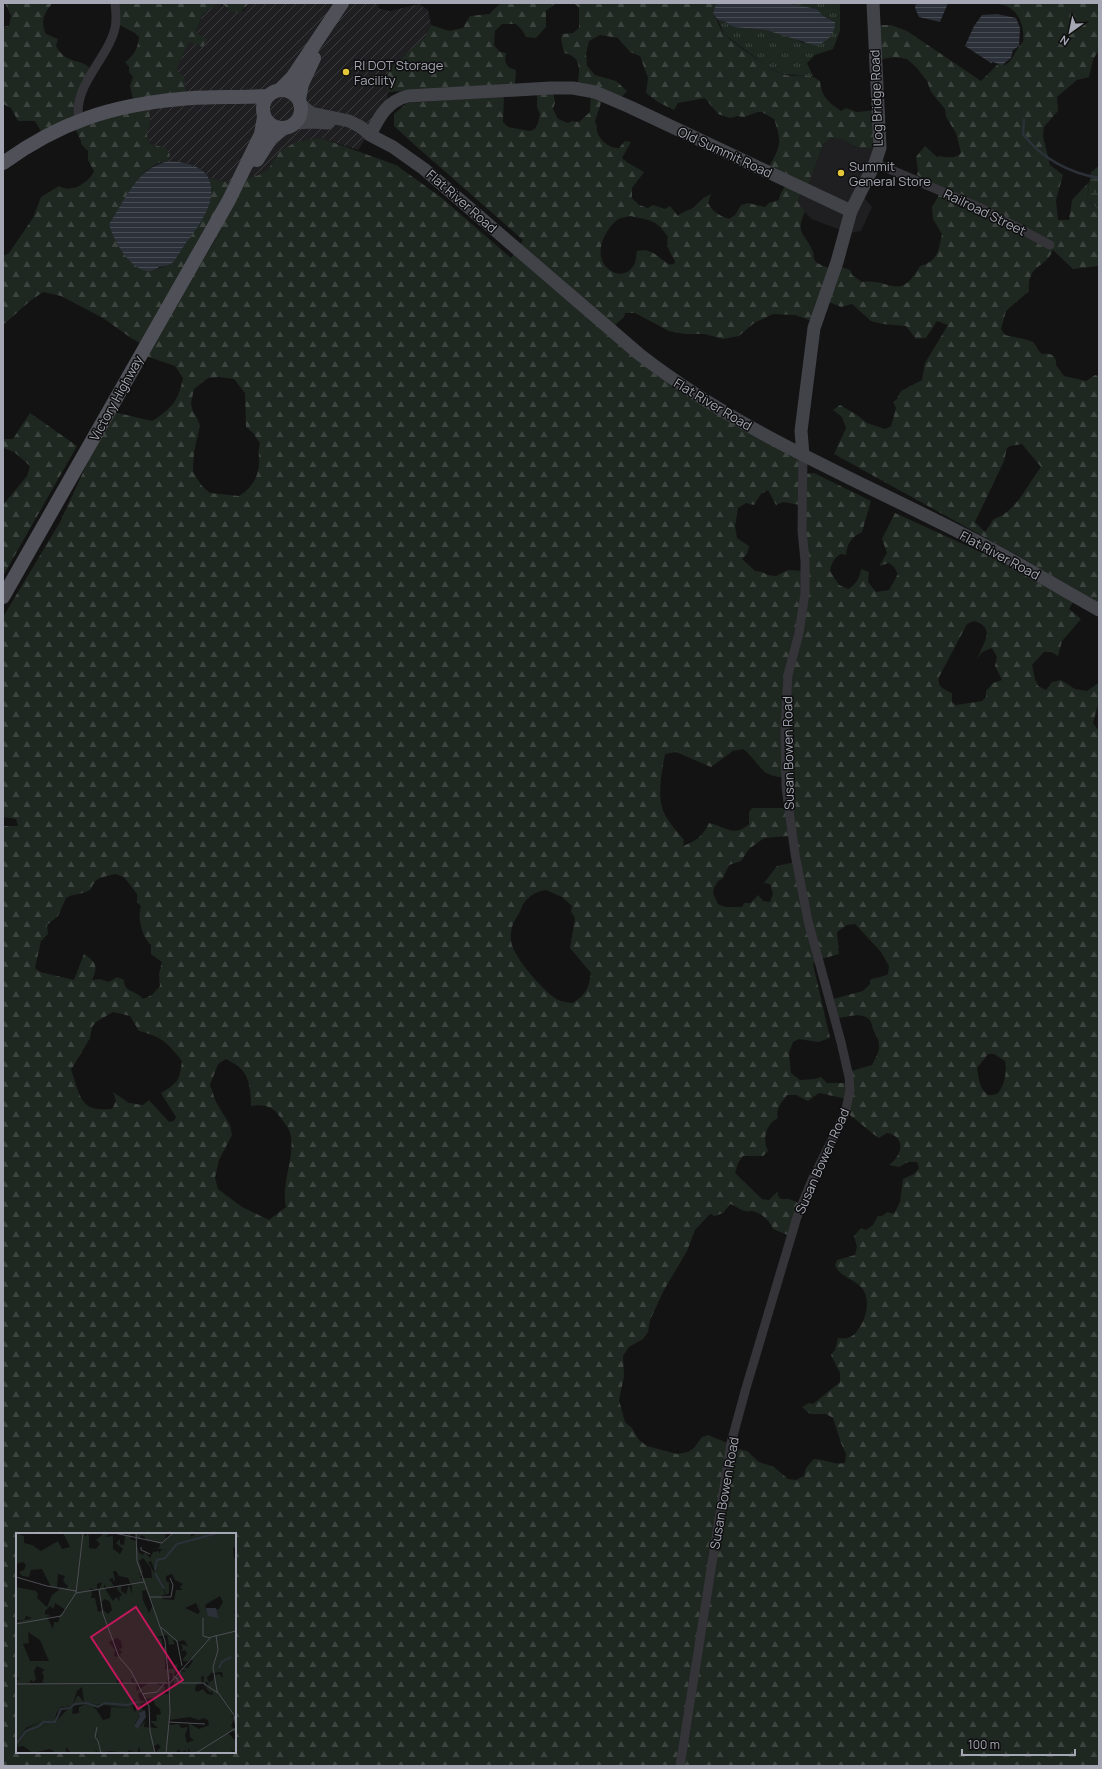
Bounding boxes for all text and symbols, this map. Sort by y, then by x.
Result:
north arrow [1050,12,1090,52]
text: N [1057,32,1072,49]
street label: Log Bridge Road [865,49,887,147]
place label: RI DOT Storage Facility [354,56,444,89]
marker: RI DOT Storage Facility [341,67,351,77]
street label: Old Summit Road [675,122,775,182]
place label: Summit General Store [849,157,931,190]
street label: Flat River Road [423,165,501,237]
marker: Summit General Store [836,168,846,178]
street label: Railroad Street [941,184,1029,240]
street label: Victory Highway [85,352,147,444]
street label: Flat River Road [671,374,755,434]
street label: Flat River Road [957,526,1043,584]
street label: Susan Bowen Road [778,696,798,810]
street label: Susan Bowen Road [791,1105,853,1217]
street label: Susan Bowen Road [705,1435,743,1551]
inset map [16,1533,236,1753]
scale bar [962,1731,1075,1757]
text: 100 m [968,1736,1000,1753]

